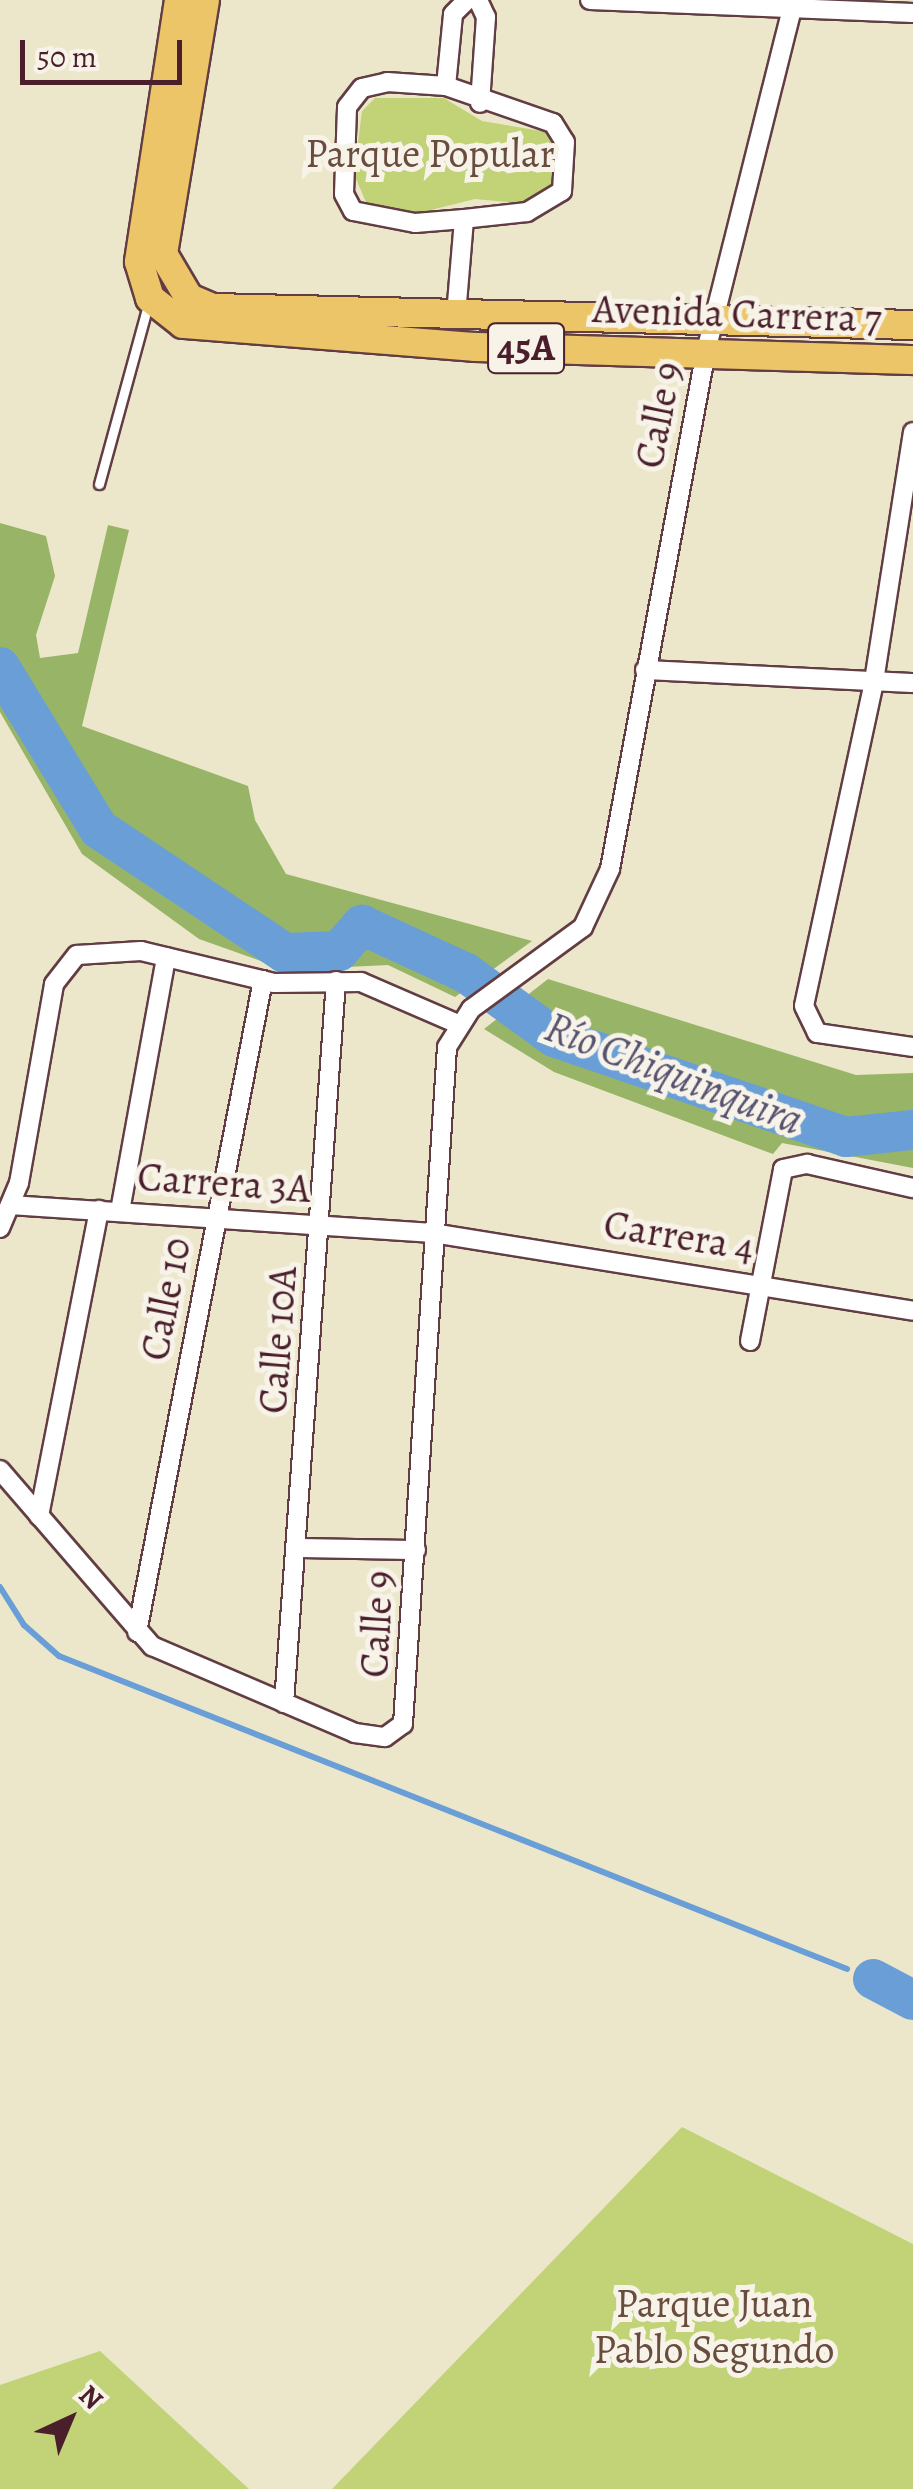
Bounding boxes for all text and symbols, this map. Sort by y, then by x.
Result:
scale bar [25,20,188,82]
text: 50 m [37,37,97,77]
park label: Parque Popular [305,130,555,178]
street label: Avenida Carrera 7 [592,285,882,343]
road number: 45A [486,315,566,381]
street label: Calle 9 [625,358,693,472]
water label: Río Chiquinquira [539,1001,809,1145]
street label: Carrera 3A [136,1153,312,1213]
street label: Carrera 4 [600,1200,758,1272]
street label: Calle 10 [131,1234,201,1364]
street label: Calle 10A [249,1265,307,1415]
street label: Calle 9 [350,1569,404,1679]
park label: Parque Juan Pablo Segundo [594,2280,834,2374]
north arrow [20,2369,120,2469]
text: N [70,2377,111,2418]

